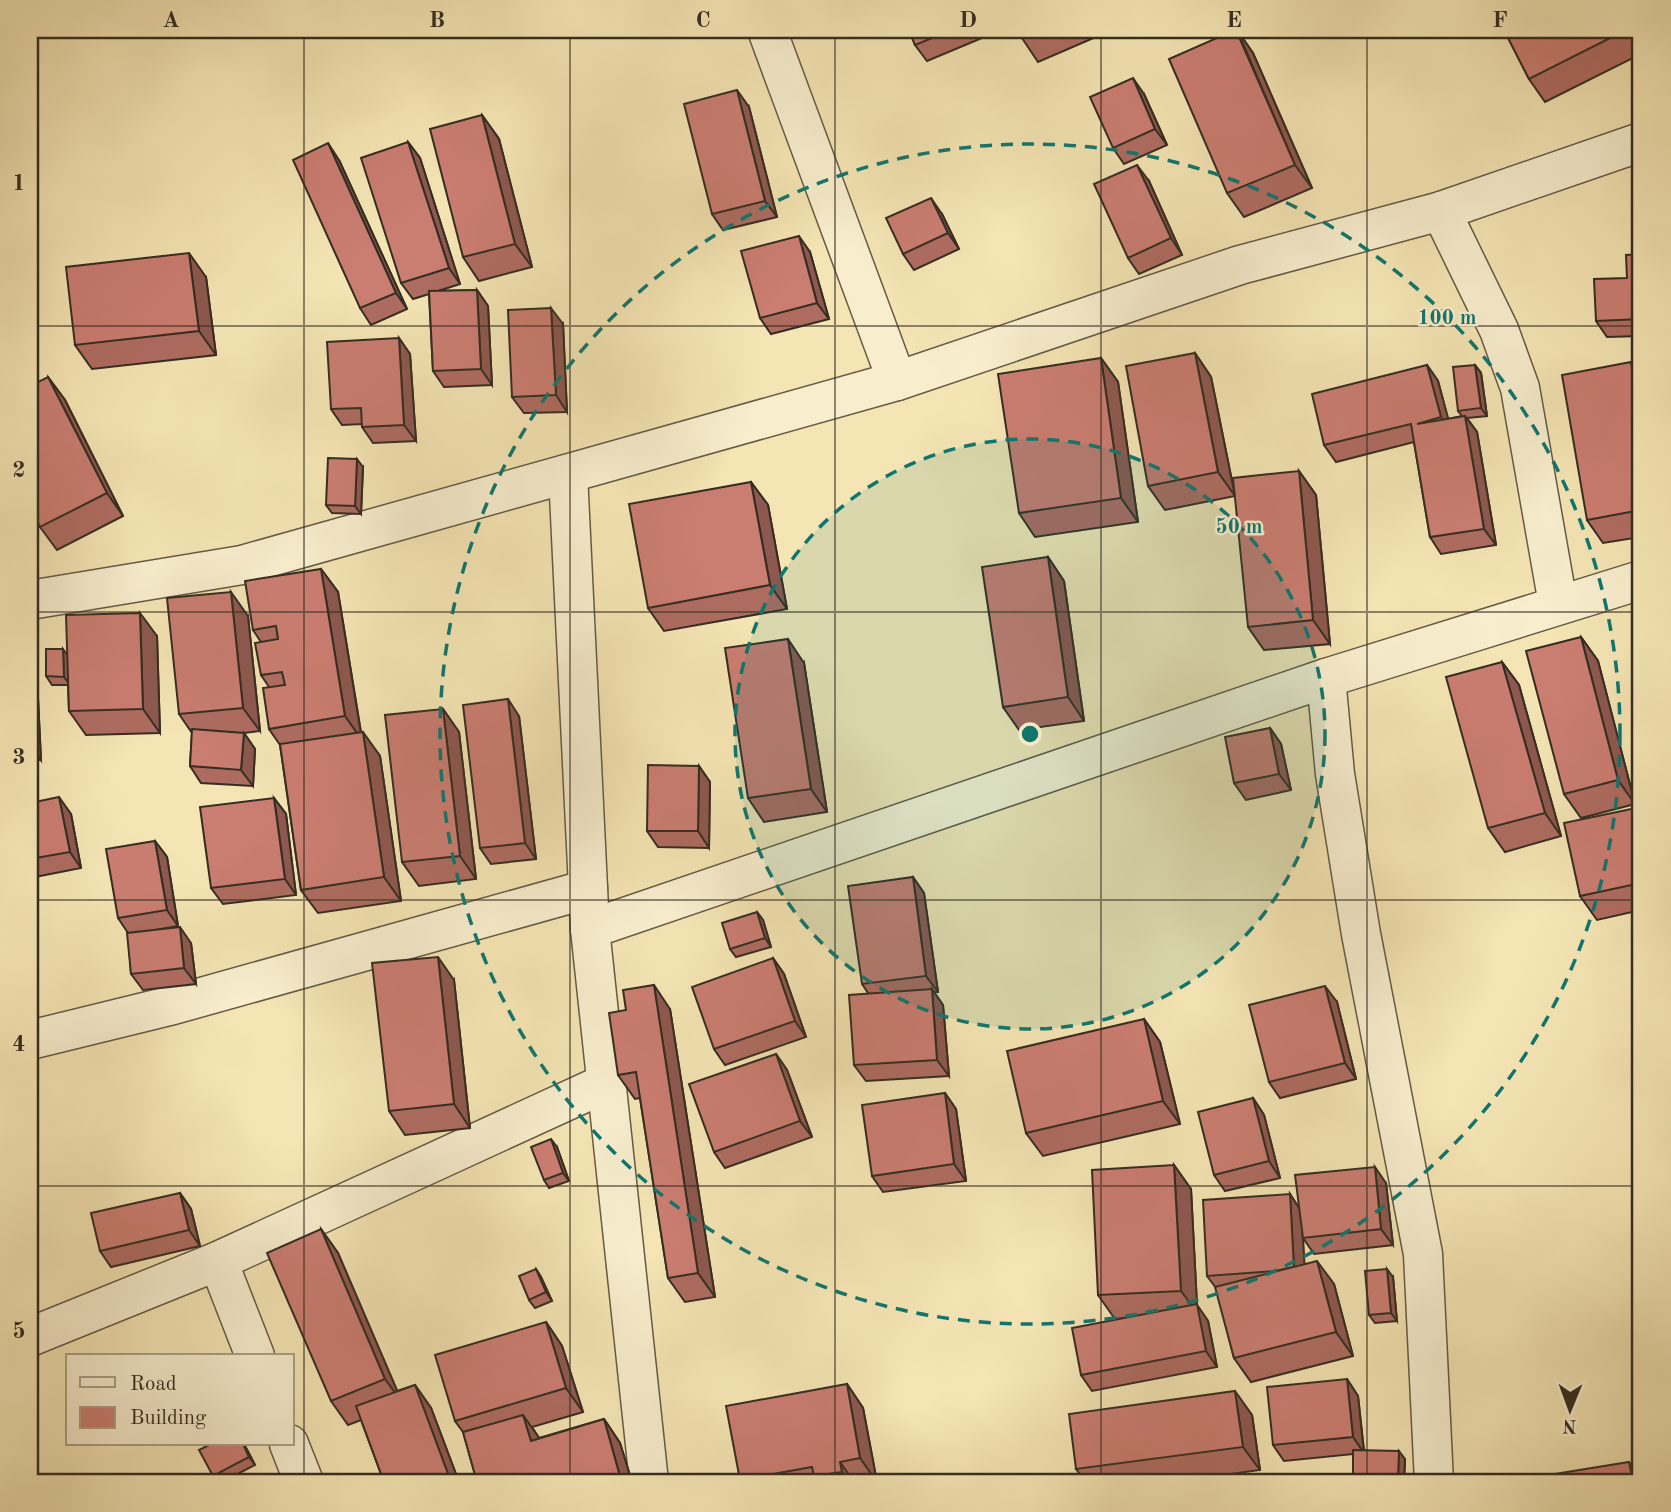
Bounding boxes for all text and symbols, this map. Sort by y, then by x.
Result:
text: A [162,9,180,32]
text: B [429,9,445,32]
text: C [695,9,711,32]
text: D [959,9,977,32]
text: E [1226,9,1242,32]
text: F [1492,9,1508,32]
text: 1 [12,172,26,195]
text: 100 m [1417,308,1477,329]
text: 2 [12,459,26,482]
text: 50 m [1215,517,1263,538]
centre of rings [1018,722,1042,746]
text: 3 [12,746,26,769]
text: 4 [12,1033,26,1056]
text: 5 [12,1320,26,1343]
legend [66,1354,294,1446]
text: Road [130,1374,177,1395]
north arrow [1534,1376,1604,1446]
text: Building [130,1408,207,1429]
text: N [1562,1415,1577,1434]

